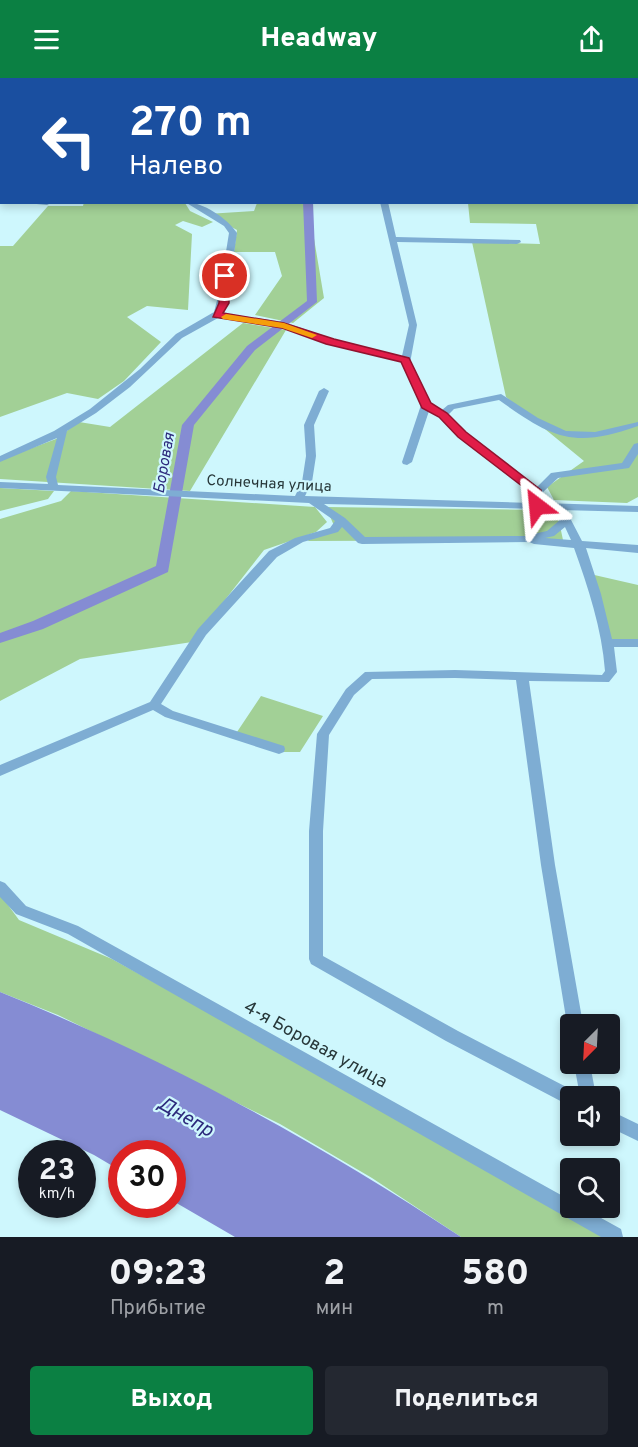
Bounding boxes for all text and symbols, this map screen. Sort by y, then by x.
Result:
text: Headway [261,22,377,56]
icon: menu [30,23,63,56]
icon: share [575,23,608,56]
text: 270 m [129,98,252,151]
icon: left [30,102,108,180]
text: Налево [129,150,223,184]
pin [199,250,250,301]
icon: arrive [208,259,241,292]
water label: Боровая [150,431,180,495]
street label: Солнечная улица [206,472,332,497]
position arrow [505,474,569,538]
street label: 4-я Боровая улица [239,996,391,1094]
north arrow [560,1014,620,1074]
map controls [560,1014,620,1218]
button: sound [560,1086,620,1146]
water label: Днепр [152,1091,218,1144]
speed limit sign: 30 [108,1140,186,1218]
text: 23 [39,1153,75,1190]
button: search [560,1158,620,1218]
text: km/h [39,1185,75,1204]
text: 09:23 [108,1252,207,1298]
text: 2 [323,1252,345,1298]
text: 580 [462,1252,529,1298]
text: Прибытие [110,1296,206,1322]
text: мин [316,1296,353,1322]
text: m [487,1296,504,1322]
button: Выход [30,1366,313,1435]
button: Поделиться [325,1366,608,1435]

